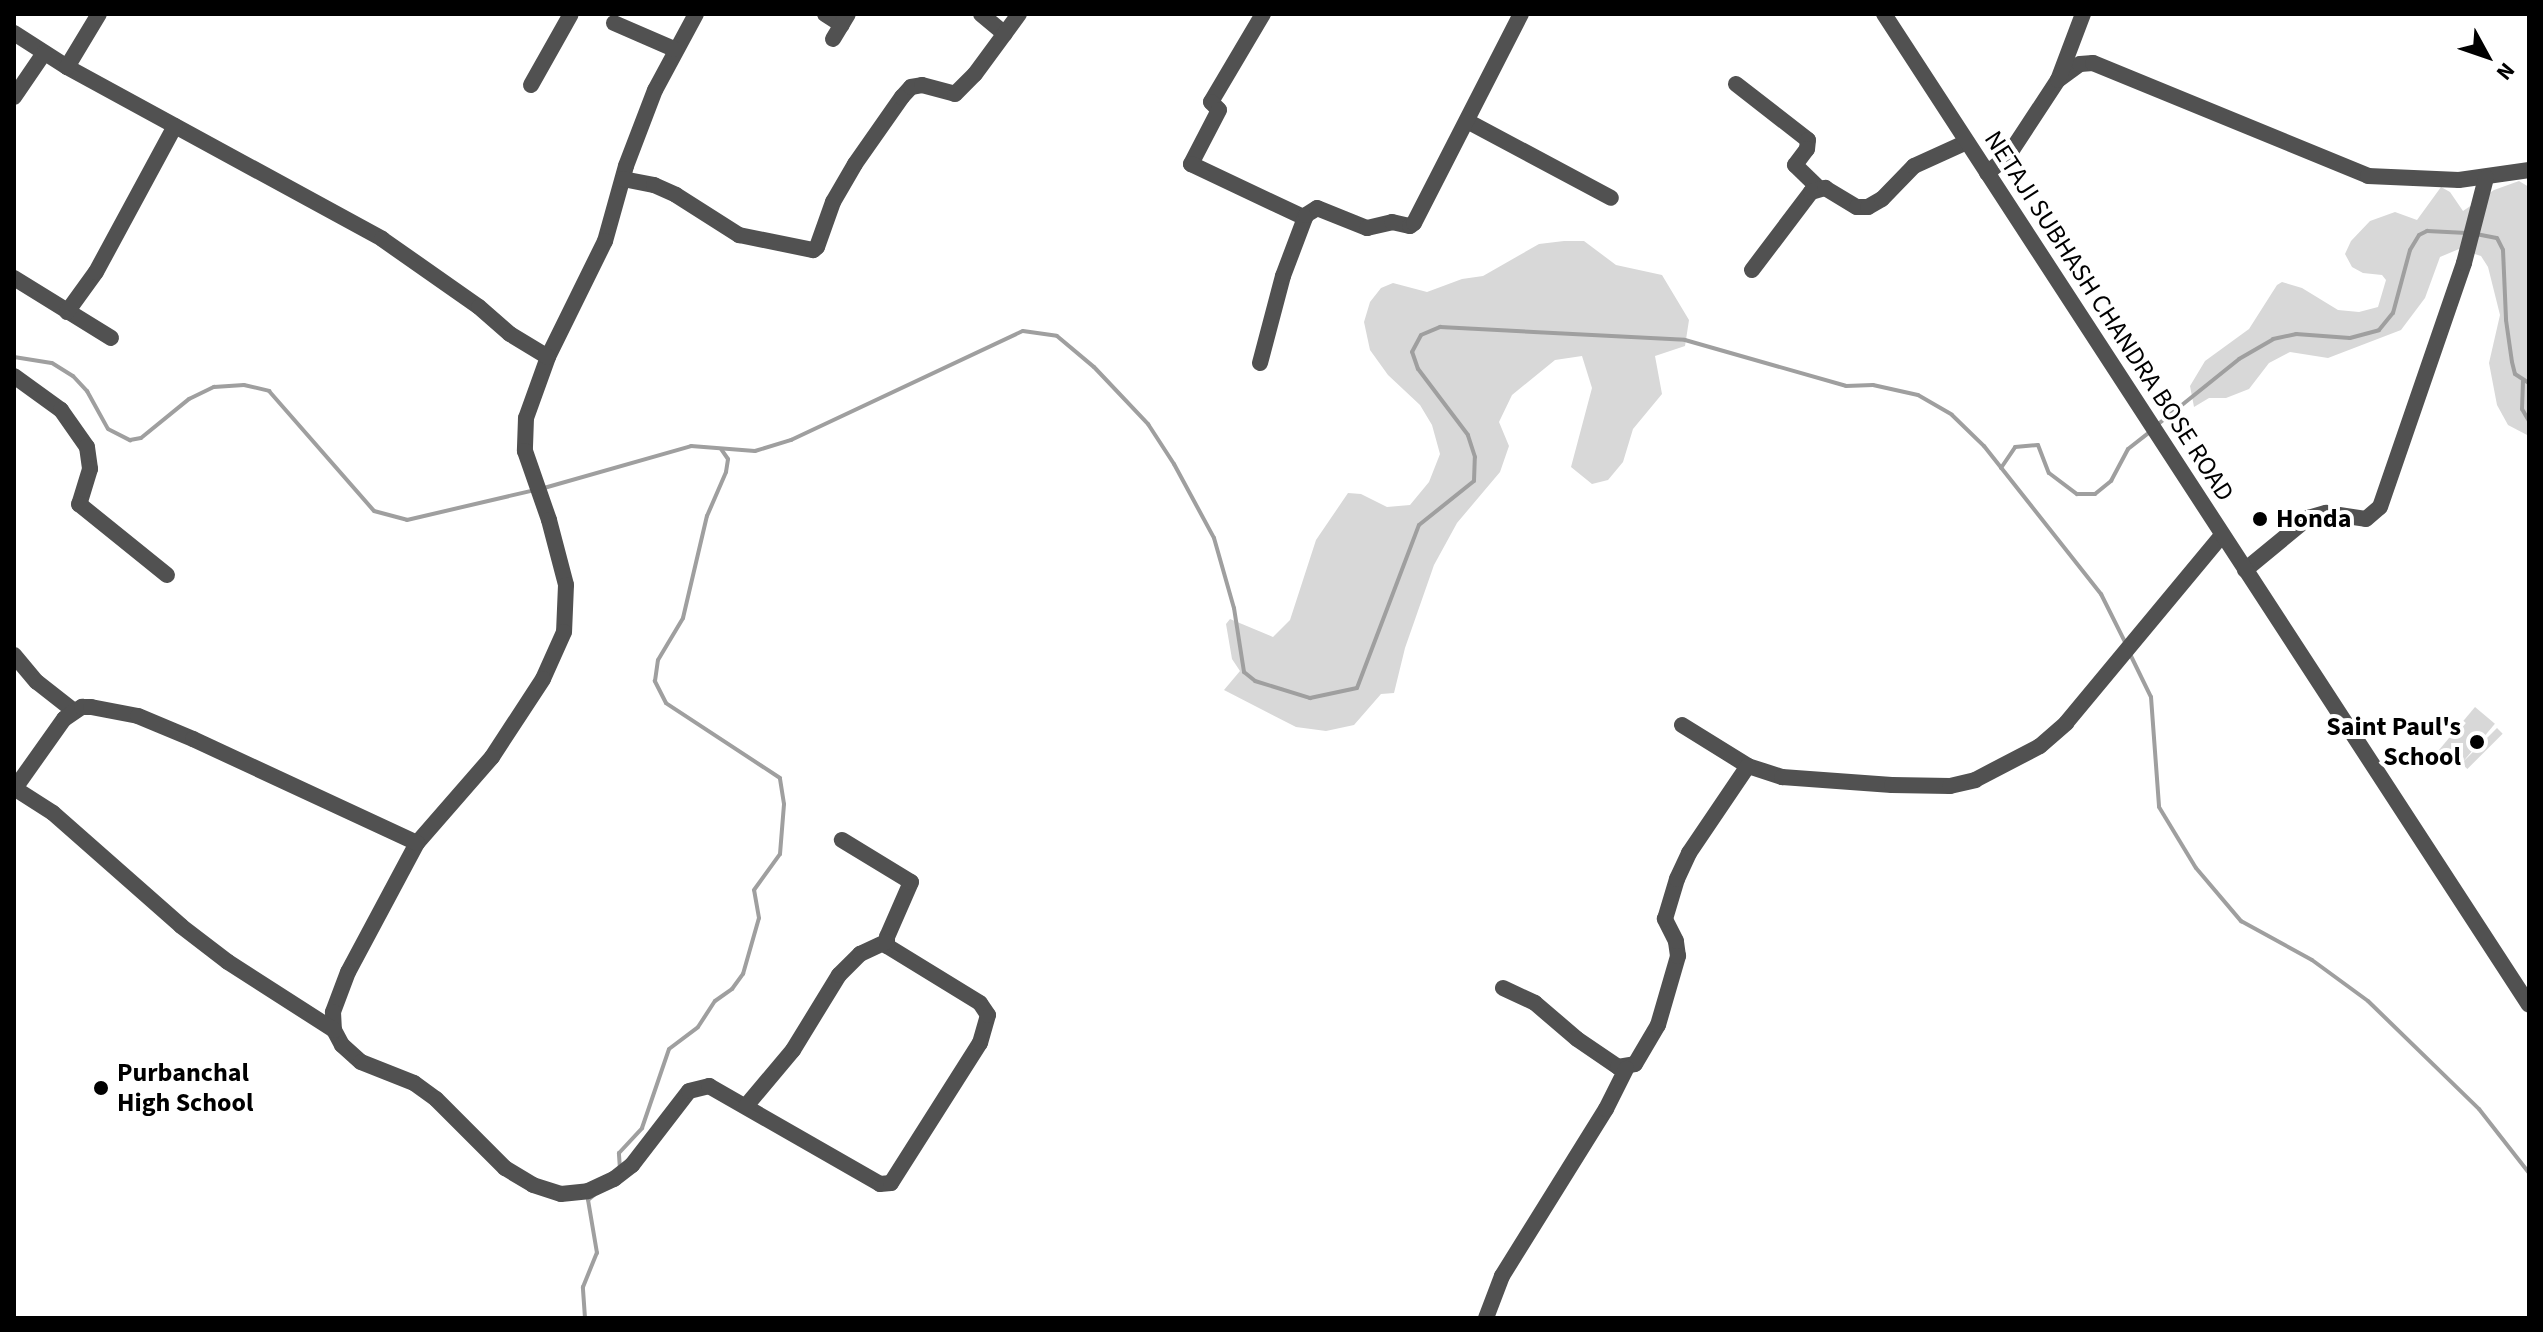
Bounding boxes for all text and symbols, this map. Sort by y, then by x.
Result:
north arrow [2447,16,2527,96]
text: N [2488,56,2522,87]
street label: NETAJI SUBHASH CHANDRA BOSE ROAD [1977,125,2241,507]
place label: Honda [2276,503,2351,535]
marker: Honda [2251,510,2269,528]
place label: Saint Paul's School [2326,711,2461,772]
marker: Saint Paul's School [2468,733,2486,751]
place label: Purbanchal High School [117,1057,253,1118]
marker: Purbanchal High School [92,1079,110,1097]

